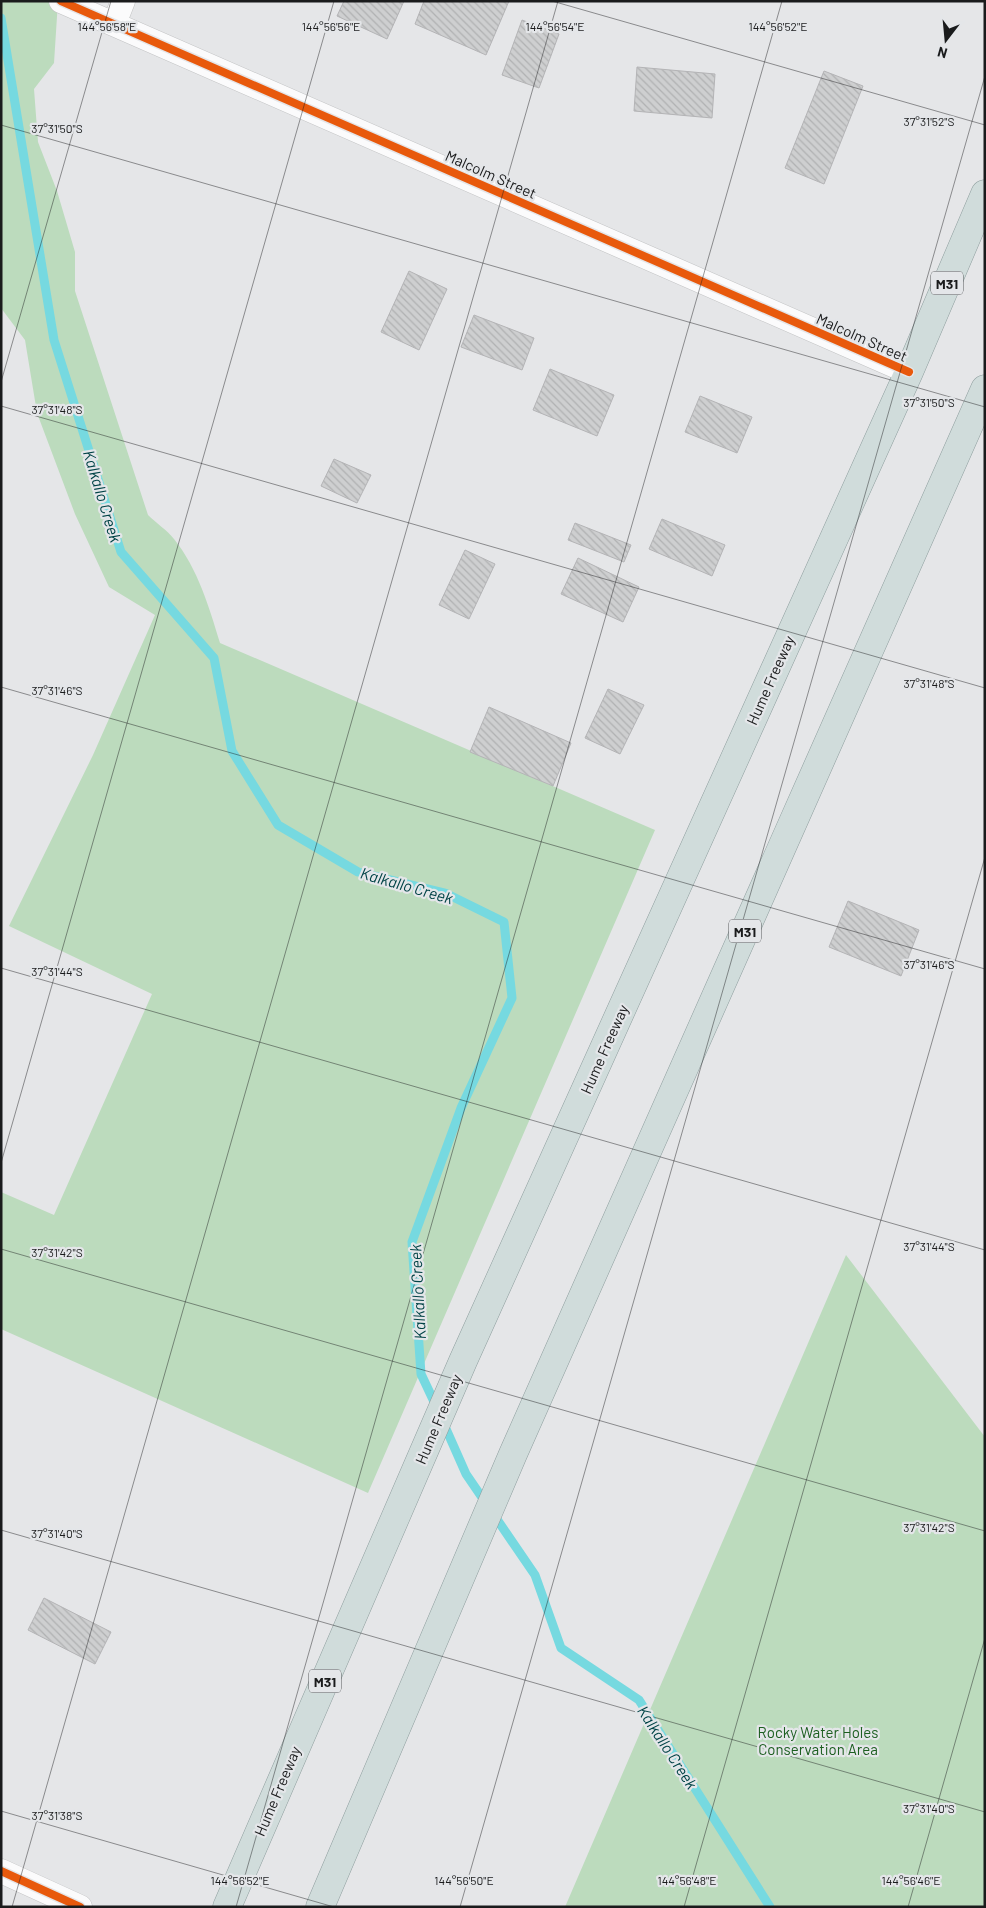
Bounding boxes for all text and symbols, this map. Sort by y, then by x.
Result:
north arrow [921,15,971,65]
text: 144°56'58"E [78,19,136,33]
text: 144°56'56"E [302,19,360,33]
text: 144°56'54"E [526,19,584,33]
text: 144°56'52"E [749,19,807,33]
text: N [935,44,949,62]
text: 37°31'52"S [903,114,955,128]
text: 37°31'50"S [31,121,83,135]
street label: Malcolm Street [443,146,539,202]
road number: M31 [931,272,963,294]
street label: Malcolm Street [814,309,910,365]
text: 37°31'50"S [903,395,955,409]
text: 37°31'48"S [31,402,83,416]
water label: Kalkallo Creek [80,448,126,545]
street label: Hume Freeway [742,633,798,727]
text: 37°31'48"S [903,676,955,690]
text: 37°31'46"S [31,683,83,697]
water label: Kalkallo Creek [359,863,456,907]
road number: M31 [729,919,761,942]
text: 37°31'46"S [903,957,955,971]
text: 37°31'44"S [31,964,83,978]
street label: Hume Freeway [576,1002,632,1096]
text: 37°31'44"S [903,1239,955,1253]
water label: Kalkallo Creek [405,1244,429,1340]
text: 37°31'42"S [31,1245,83,1259]
street label: Hume Freeway [411,1371,465,1467]
text: 37°31'42"S [903,1520,955,1534]
text: 37°31'40"S [31,1526,83,1540]
road number: M31 [309,1670,341,1692]
water label: Kalkallo Creek [634,1702,702,1792]
park label: Rocky Water Holes Conservation Area [758,1723,878,1758]
street label: Hume Freeway [250,1743,304,1839]
text: 37°31'40"S [903,1801,955,1815]
text: 37°31'38"S [32,1808,82,1822]
text: 144°56'52"E [211,1873,269,1887]
text: 144°56'50"E [434,1873,494,1887]
text: 144°56'48"E [657,1873,717,1887]
text: 144°56'46"E [881,1873,941,1887]

